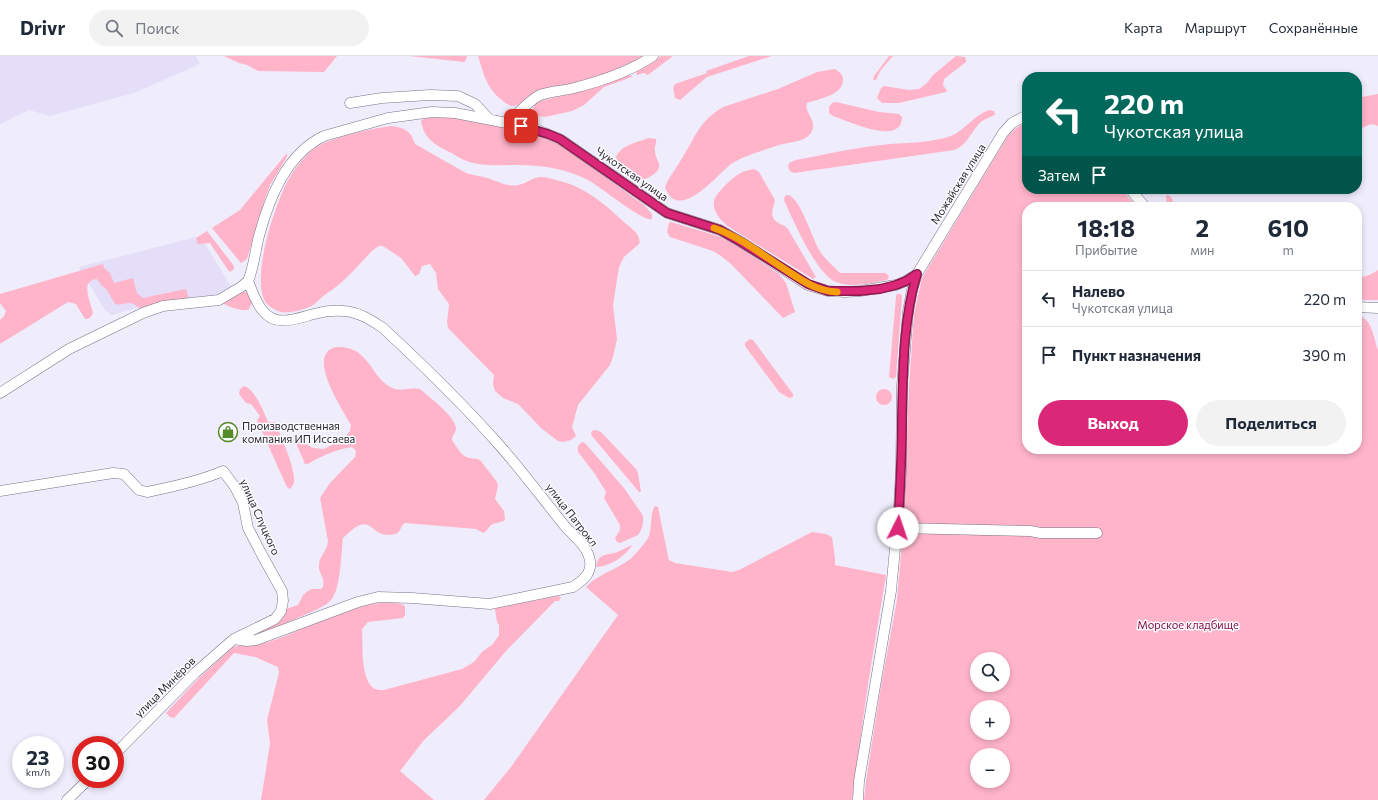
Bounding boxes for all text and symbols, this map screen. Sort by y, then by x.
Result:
search box [89,10,369,46]
text: Drivr [20,16,65,39]
icon: search [103,17,125,39]
text: Поиск [135,19,179,37]
text: Карта [1124,19,1162,36]
text: Маршрут [1184,19,1247,36]
text: Сохранённые [1269,19,1358,36]
text: 220 m [1104,86,1184,120]
icon: left [1038,88,1090,140]
pin [504,109,538,143]
icon: arrive [510,115,532,137]
text: Чукотская улица [1104,120,1244,142]
street label: Можайская улица [928,141,988,226]
street label: Чукотская улица [594,144,671,203]
icon: arrive [1088,164,1110,186]
text: Затем [1038,166,1080,184]
text: 18:18 [1077,213,1135,242]
text: 2 [1196,213,1209,242]
text: 610 [1267,213,1309,242]
text: Прибытие [1075,242,1137,258]
text: мин [1190,242,1215,258]
text: m [1283,242,1294,258]
text: Налево [1072,282,1125,300]
icon: left [1038,288,1060,310]
text: 220 m [1304,290,1346,308]
text: Чукотская улица [1072,300,1173,316]
icon: arrive [1038,344,1060,366]
text: Пункт назначения [1072,346,1201,364]
text: 390 m [1303,346,1346,364]
button: Выход [1038,400,1188,446]
button: Поделиться [1196,400,1346,446]
place label: Производственная компания ИП Иссаева [242,419,355,445]
shop icon: Производственная компания ИП Иссаева [217,421,239,443]
street label: улица Слуцкого [238,477,283,557]
street label: улица Патрокл [544,481,601,549]
position arrow [877,507,919,549]
park label: Морское кладбище [1137,618,1239,631]
map controls [970,652,1010,788]
button: search [970,652,1010,692]
street label: улица Минёров [132,654,198,720]
button: + [970,700,1010,740]
speed limit sign: 30 [72,736,124,788]
text: 23 [26,745,50,769]
button: − [970,748,1010,788]
text: km/h [26,766,50,778]

